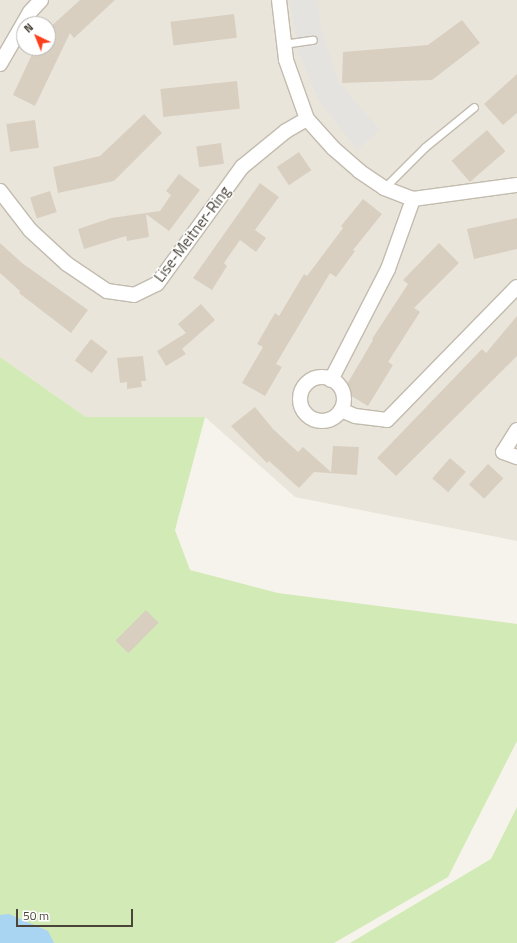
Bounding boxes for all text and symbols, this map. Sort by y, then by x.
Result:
north arrow [16,16,56,56]
text: N [20,20,37,36]
street label: Lise-Meitner-Ring [150,183,234,285]
scale bar [18,901,135,927]
text: 50 m [23,906,49,925]

